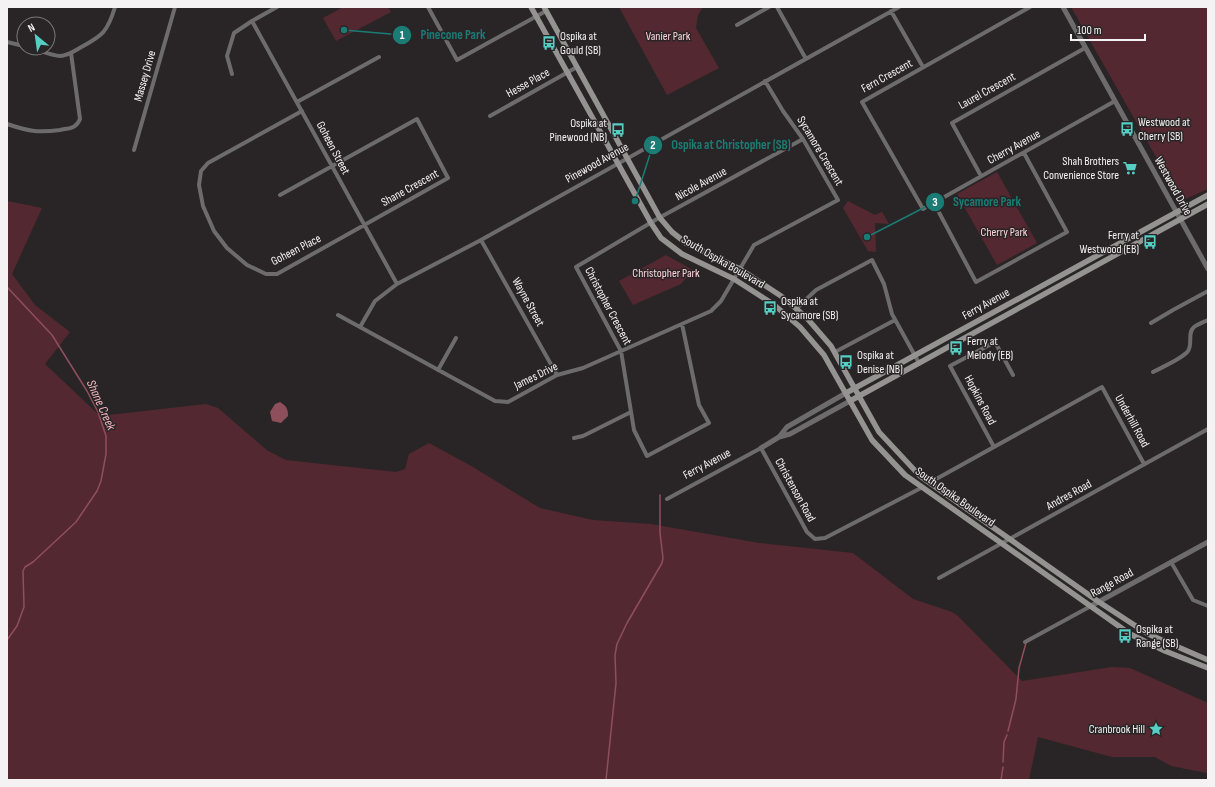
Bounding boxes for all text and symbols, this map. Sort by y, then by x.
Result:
north arrow [16,16,56,56]
scale bar [1071,16,1145,42]
text: N [26,21,37,35]
callout: Pinecone Park [392,22,493,47]
text: 100 m [1077,23,1102,38]
text: Pinecone Park [421,27,486,43]
text: 1 [400,28,405,43]
place label: Ospika at Gould (SB) [560,29,601,58]
park label: Vanier Park [646,29,691,44]
bus stop icon: Ospika at Gould (SB) [541,35,557,51]
street label: Massey Drive [131,49,159,103]
street label: Fern Crescent [859,56,916,96]
street label: Hesse Place [504,65,553,101]
street label: Laurel Crescent [956,69,1018,113]
street label: Sycamore Crescent [793,114,847,189]
place label: Westwood at Cherry (SB) [1138,115,1191,144]
place label: Ospika at Pinewood (NB) [550,116,607,145]
street label: Goheen Street [313,119,353,177]
bus stop icon: Westwood at Cherry (SB) [1119,121,1135,137]
bus stop icon: Ospika at Pinewood (NB) [610,122,626,138]
street label: Cherry Avenue [985,126,1043,168]
callout: Ospika at Christopher (SB) [643,132,798,157]
text: Ospika at Christopher (SB) [671,137,791,153]
text: 2 [650,138,656,153]
street label: Pinewood Avenue [563,139,631,187]
place label: Shah Brothers Convenience Store [1043,154,1119,183]
street label: Westwood Drive [1151,154,1195,218]
supermarket icon: Shah Brothers Convenience Store [1122,160,1138,176]
street label: Nicole Avenue [673,164,729,204]
street label: Shane Crescent [379,166,442,210]
callout: Sycamore Park [925,189,1029,214]
text: Sycamore Park [953,194,1022,210]
text: 3 [932,195,938,210]
park label: Cherry Park [981,225,1028,240]
place label: Ferry at Westwood (EB) [1080,228,1139,257]
street label: Goheen Place [268,231,324,269]
street label: South Ospika Boulevard [679,232,767,292]
bus stop icon: Ferry at Westwood (EB) [1142,234,1158,250]
street label: Christopher Crescent [581,264,635,348]
park label: Christopher Park [632,266,700,281]
street label: Wayne Street [508,275,548,329]
street label: Ferry Avenue [960,285,1013,323]
place label: Ospika at Sycamore (SB) [781,294,838,323]
bus stop icon: Ospika at Sycamore (SB) [762,300,778,316]
place label: Ferry at Melody (EB) [967,334,1013,363]
bus stop icon: Ferry at Melody (EB) [948,340,964,356]
place label: Ospika at Denise (NB) [857,348,903,377]
bus stop icon: Ospika at Denise (NB) [838,354,854,370]
street label: James Drive [511,359,560,393]
street label: Hopkins Road [961,373,999,427]
water label: Shane Creek [83,377,120,434]
street label: Underhill Road [1111,392,1153,450]
street label: Ferry Avenue [680,445,734,483]
street label: Christenson Road [771,455,819,525]
street label: South Ospika Boulevard [912,464,998,530]
street label: Andres Road [1043,476,1094,514]
street label: Range Road [1088,565,1136,601]
place label: Ospika at Range (SB) [1136,622,1178,651]
bus stop icon: Ospika at Range (SB) [1117,628,1133,644]
place icon: Cranbrook Hill [1148,721,1164,737]
place label: Cranbrook Hill [1089,722,1145,737]

